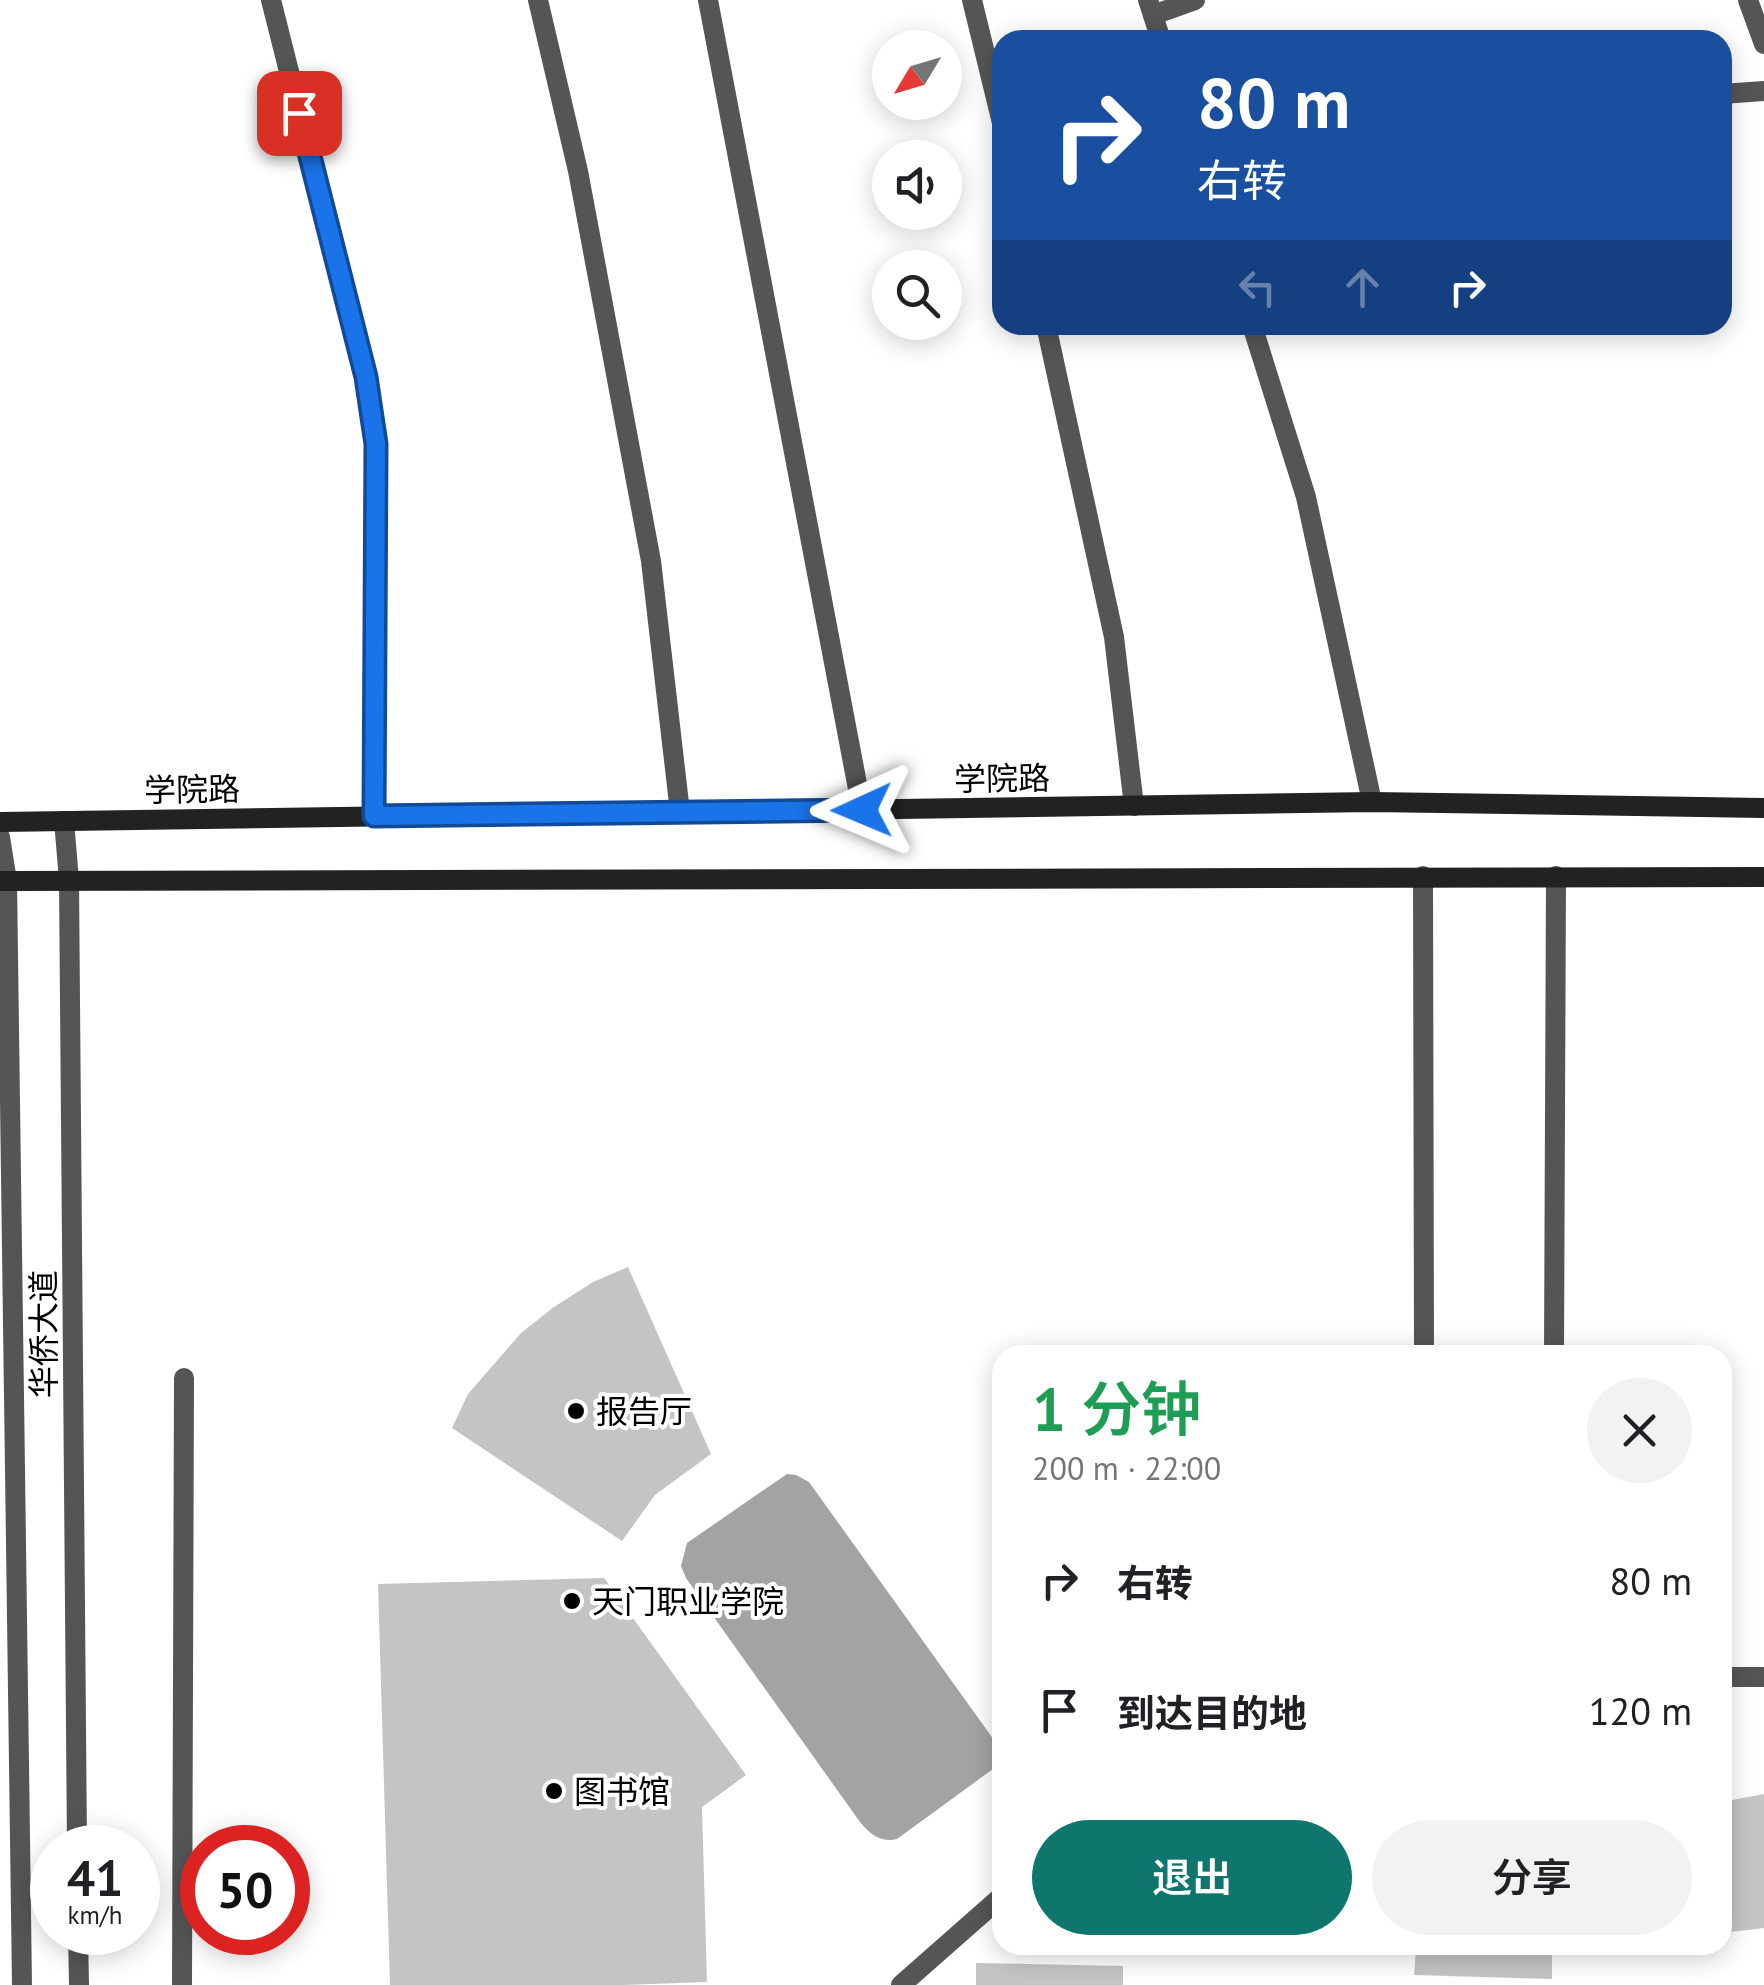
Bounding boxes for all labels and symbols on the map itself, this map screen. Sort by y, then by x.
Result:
north arrow [872,30,962,120]
pin [257,71,342,156]
street label: 学院路 [954,756,1050,800]
position arrow [810,758,914,862]
street label: 学院路 [144,767,240,811]
street label: 华侨大道 [22,1270,64,1398]
place label: 报告厅 [596,1390,692,1432]
marker: 报告厅 [565,1400,587,1422]
place label: 天门职业学院 [592,1580,784,1622]
marker: 天门职业学院 [561,1590,583,1612]
place label: 图书馆 [574,1770,670,1812]
marker: 图书馆 [543,1780,565,1802]
speed limit sign: 50 [180,1825,310,1955]

